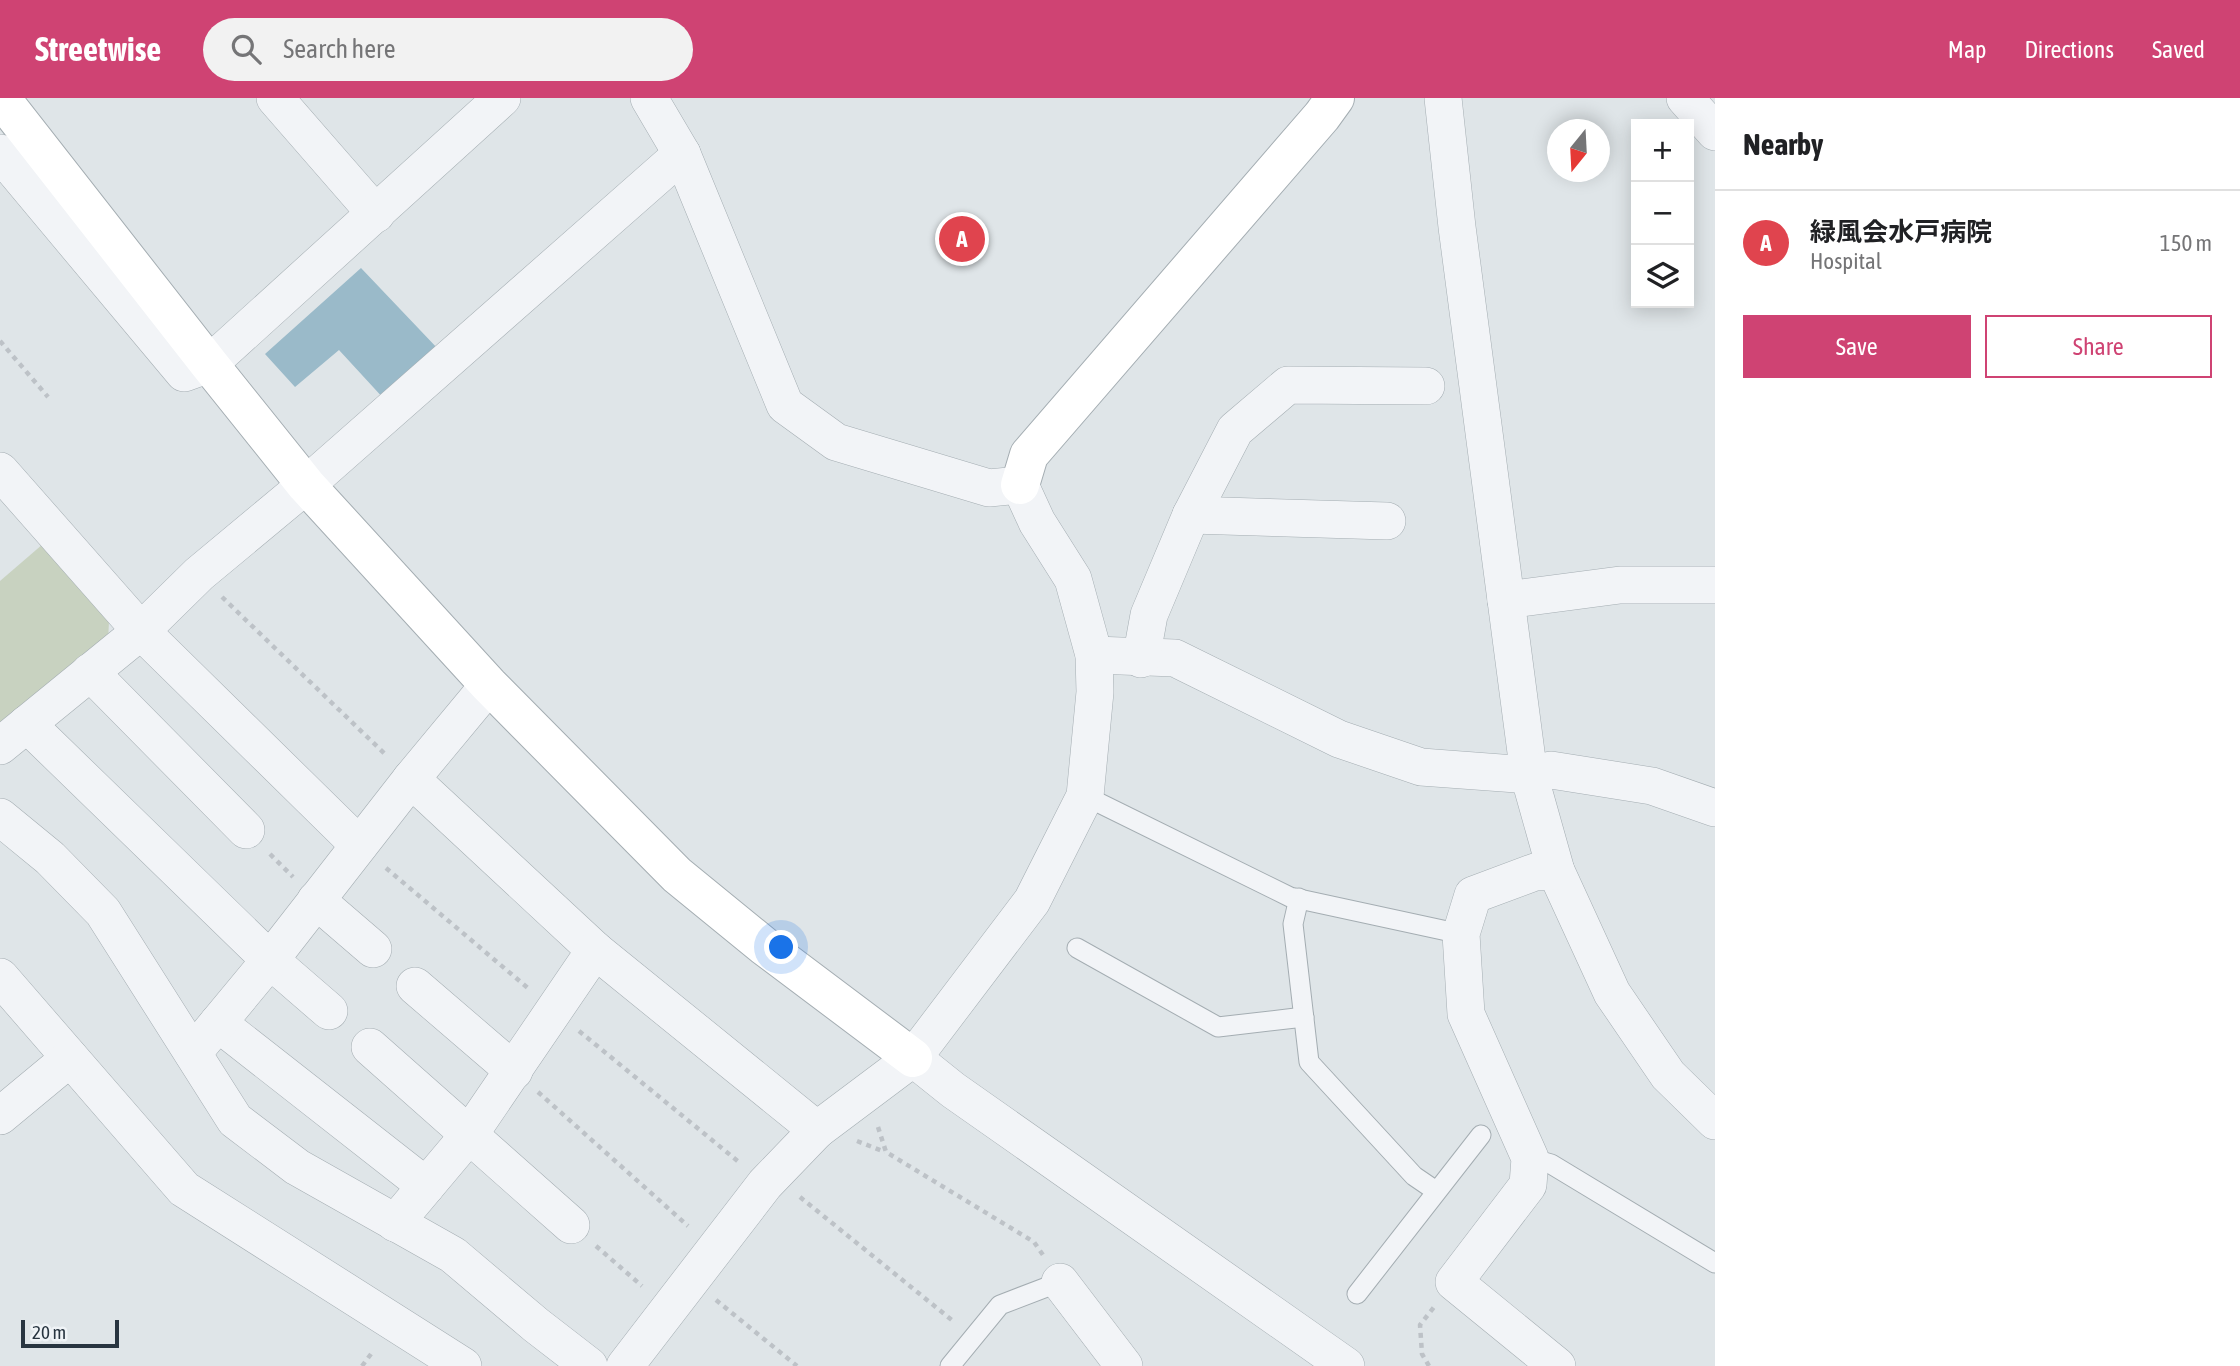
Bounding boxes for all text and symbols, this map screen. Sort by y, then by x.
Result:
search box [203,18,693,81]
text: Streetwise [35,30,161,68]
icon: search [227,30,265,68]
text: Search here [283,34,396,64]
text: Map [1948,36,1986,63]
text: Directions [2024,36,2114,63]
text: Saved [2152,36,2205,63]
north arrow [1547,119,1610,182]
map controls [1631,119,1694,308]
button: + [1631,119,1694,182]
text: Nearby [1743,127,1823,161]
button: − [1631,182,1694,245]
pin: A [939,213,985,265]
text: 緑風会水戸病院 [1810,217,1992,247]
text: A [1760,230,1772,256]
text: 150 m [2160,230,2212,256]
button: layers [1631,245,1694,308]
text: Hospital [1810,248,1882,274]
button: Save [1743,315,1971,378]
button: Share [1985,315,2212,378]
your location [764,930,798,964]
scale bar [21,1317,119,1349]
text: 20 m [32,1321,66,1343]

